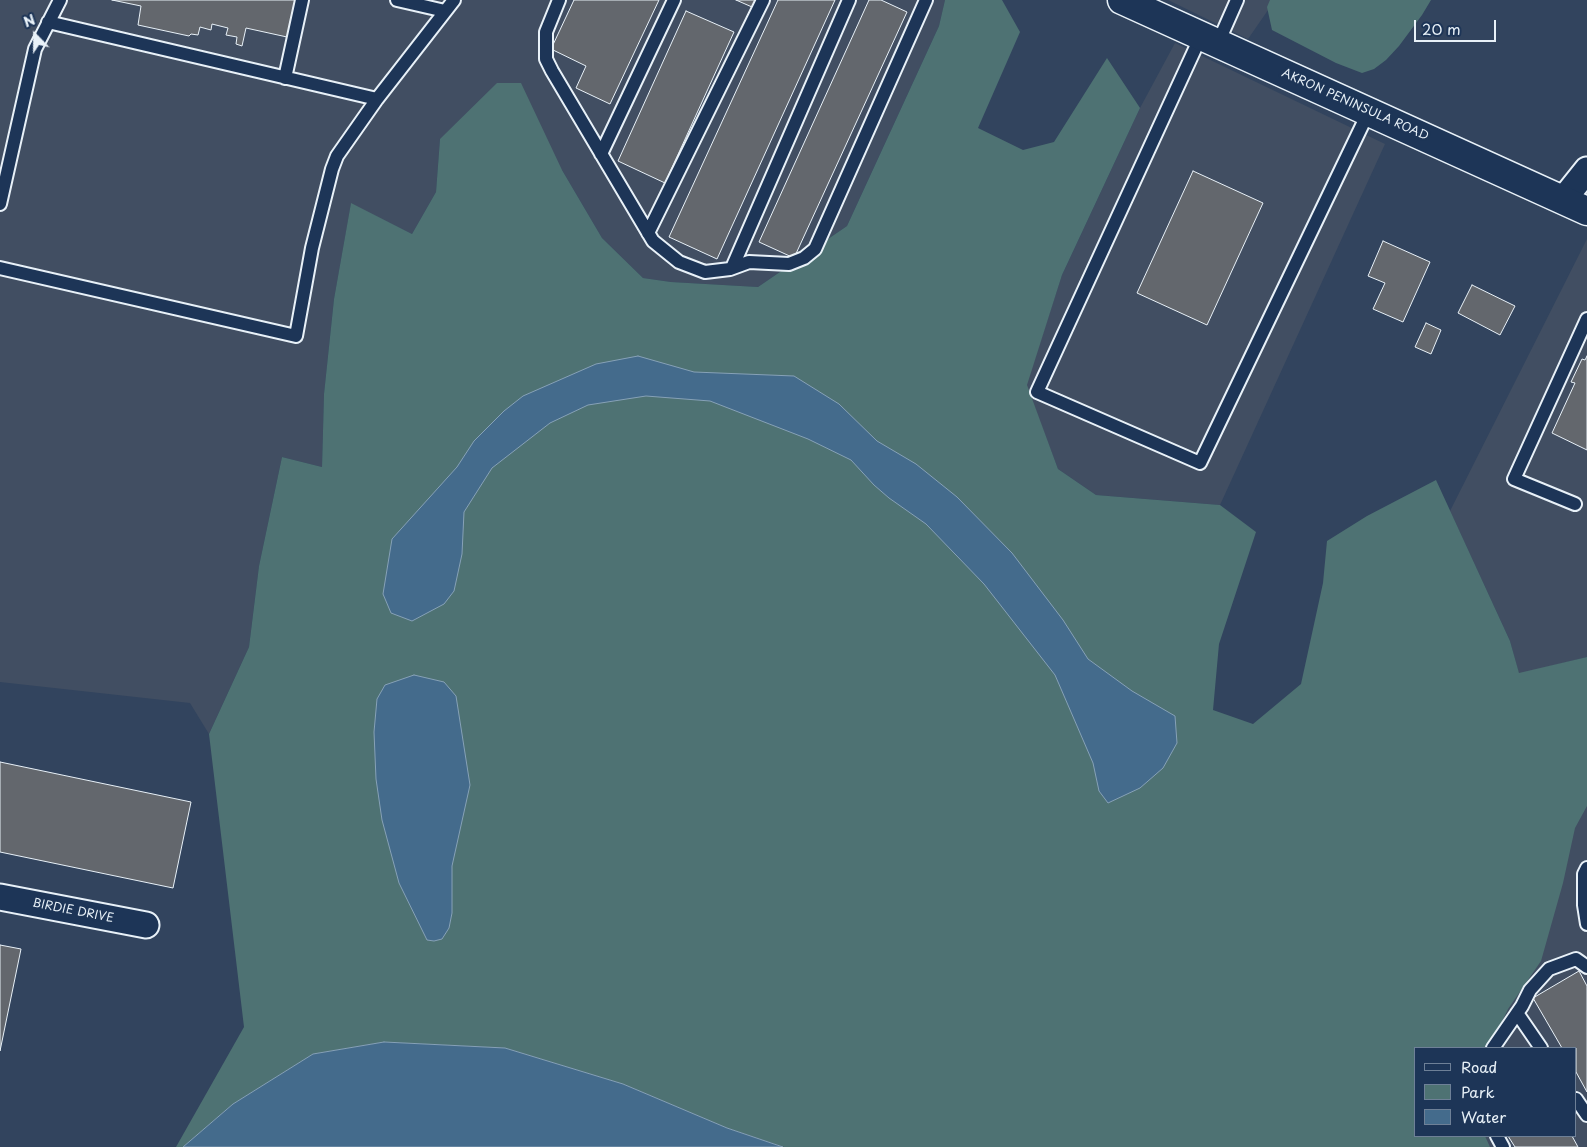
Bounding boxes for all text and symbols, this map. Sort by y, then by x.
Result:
text: N [20,9,38,32]
north arrow [10,10,60,60]
scale bar [1417,10,1500,42]
text: 20 m [1422,17,1461,40]
street label: AKRON PENINSULA ROAD [1279,66,1431,144]
street label: BIRDIE DRIVE [31,896,115,926]
legend [1414,1047,1577,1137]
text: Road [1461,1055,1497,1078]
text: Park [1461,1080,1495,1103]
text: Water [1461,1105,1506,1128]

